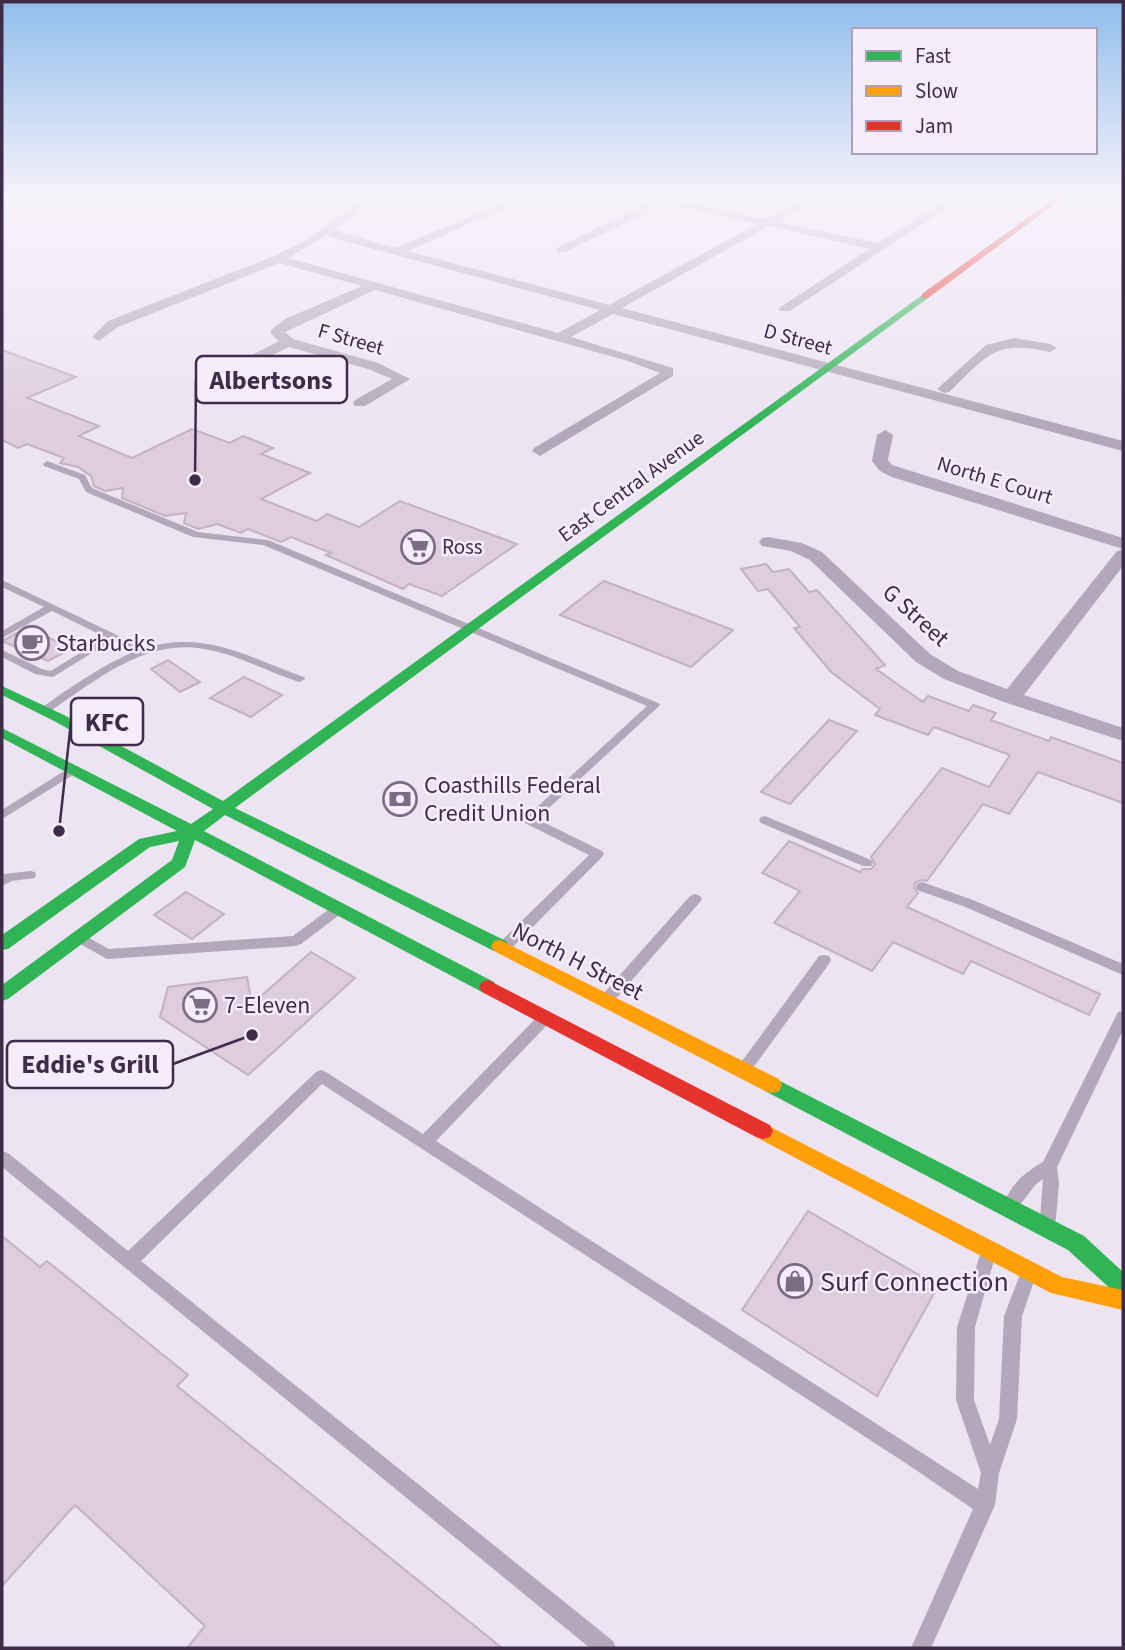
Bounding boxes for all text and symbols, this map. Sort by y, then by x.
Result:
legend [852,28,1097,154]
text: Fast [915,41,951,71]
text: Slow [915,76,958,106]
text: Jam [915,111,953,141]
street label: F Street [315,315,387,363]
street label: D Street [760,315,836,363]
callout: Albertsons [196,356,347,403]
text: Albertsons [208,362,333,399]
street label: East Central Avenue [552,423,710,549]
street label: North E Court [934,448,1056,512]
supermarket icon: Ross [399,528,437,566]
place label: Ross [442,532,483,562]
street label: G Street [874,576,957,655]
cafe icon: Starbucks [13,624,51,662]
place label: Starbucks [56,626,155,661]
callout: KFC [71,698,143,745]
text: KFC [85,704,129,741]
place label: Coasthills Federal Credit Union [424,768,601,831]
bank icon: Coasthills Federal Credit Union [381,780,419,818]
street label: North H Street [506,913,650,1010]
supermarket icon: 7-Eleven [181,986,219,1024]
place label: 7-Eleven [224,988,310,1023]
callout: Eddie's Grill [7,1041,173,1088]
text: Eddie's Grill [21,1046,159,1083]
shop icon: Surf Connection [776,1262,814,1300]
place label: Surf Connection [820,1262,1009,1302]

